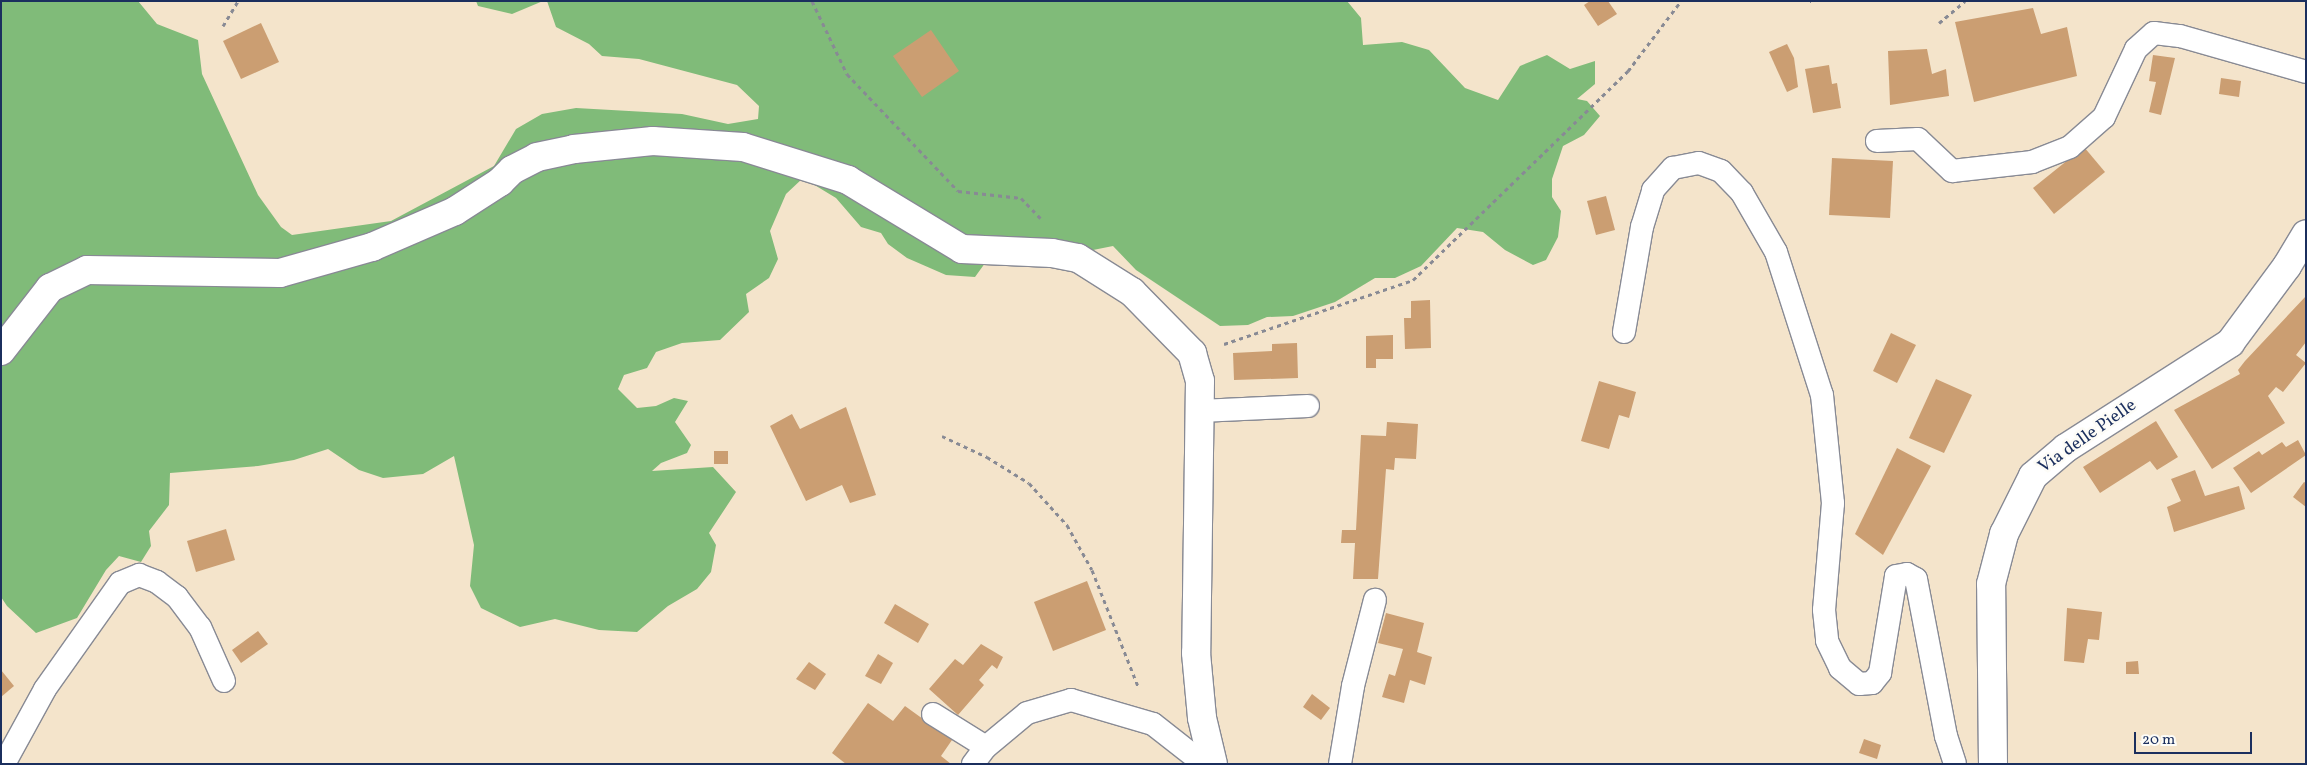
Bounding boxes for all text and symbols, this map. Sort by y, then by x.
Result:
street label: Via delle Pielle [2035,395,2141,479]
scale bar [2137,722,2254,754]
text: 20 m [2142,730,2175,751]

